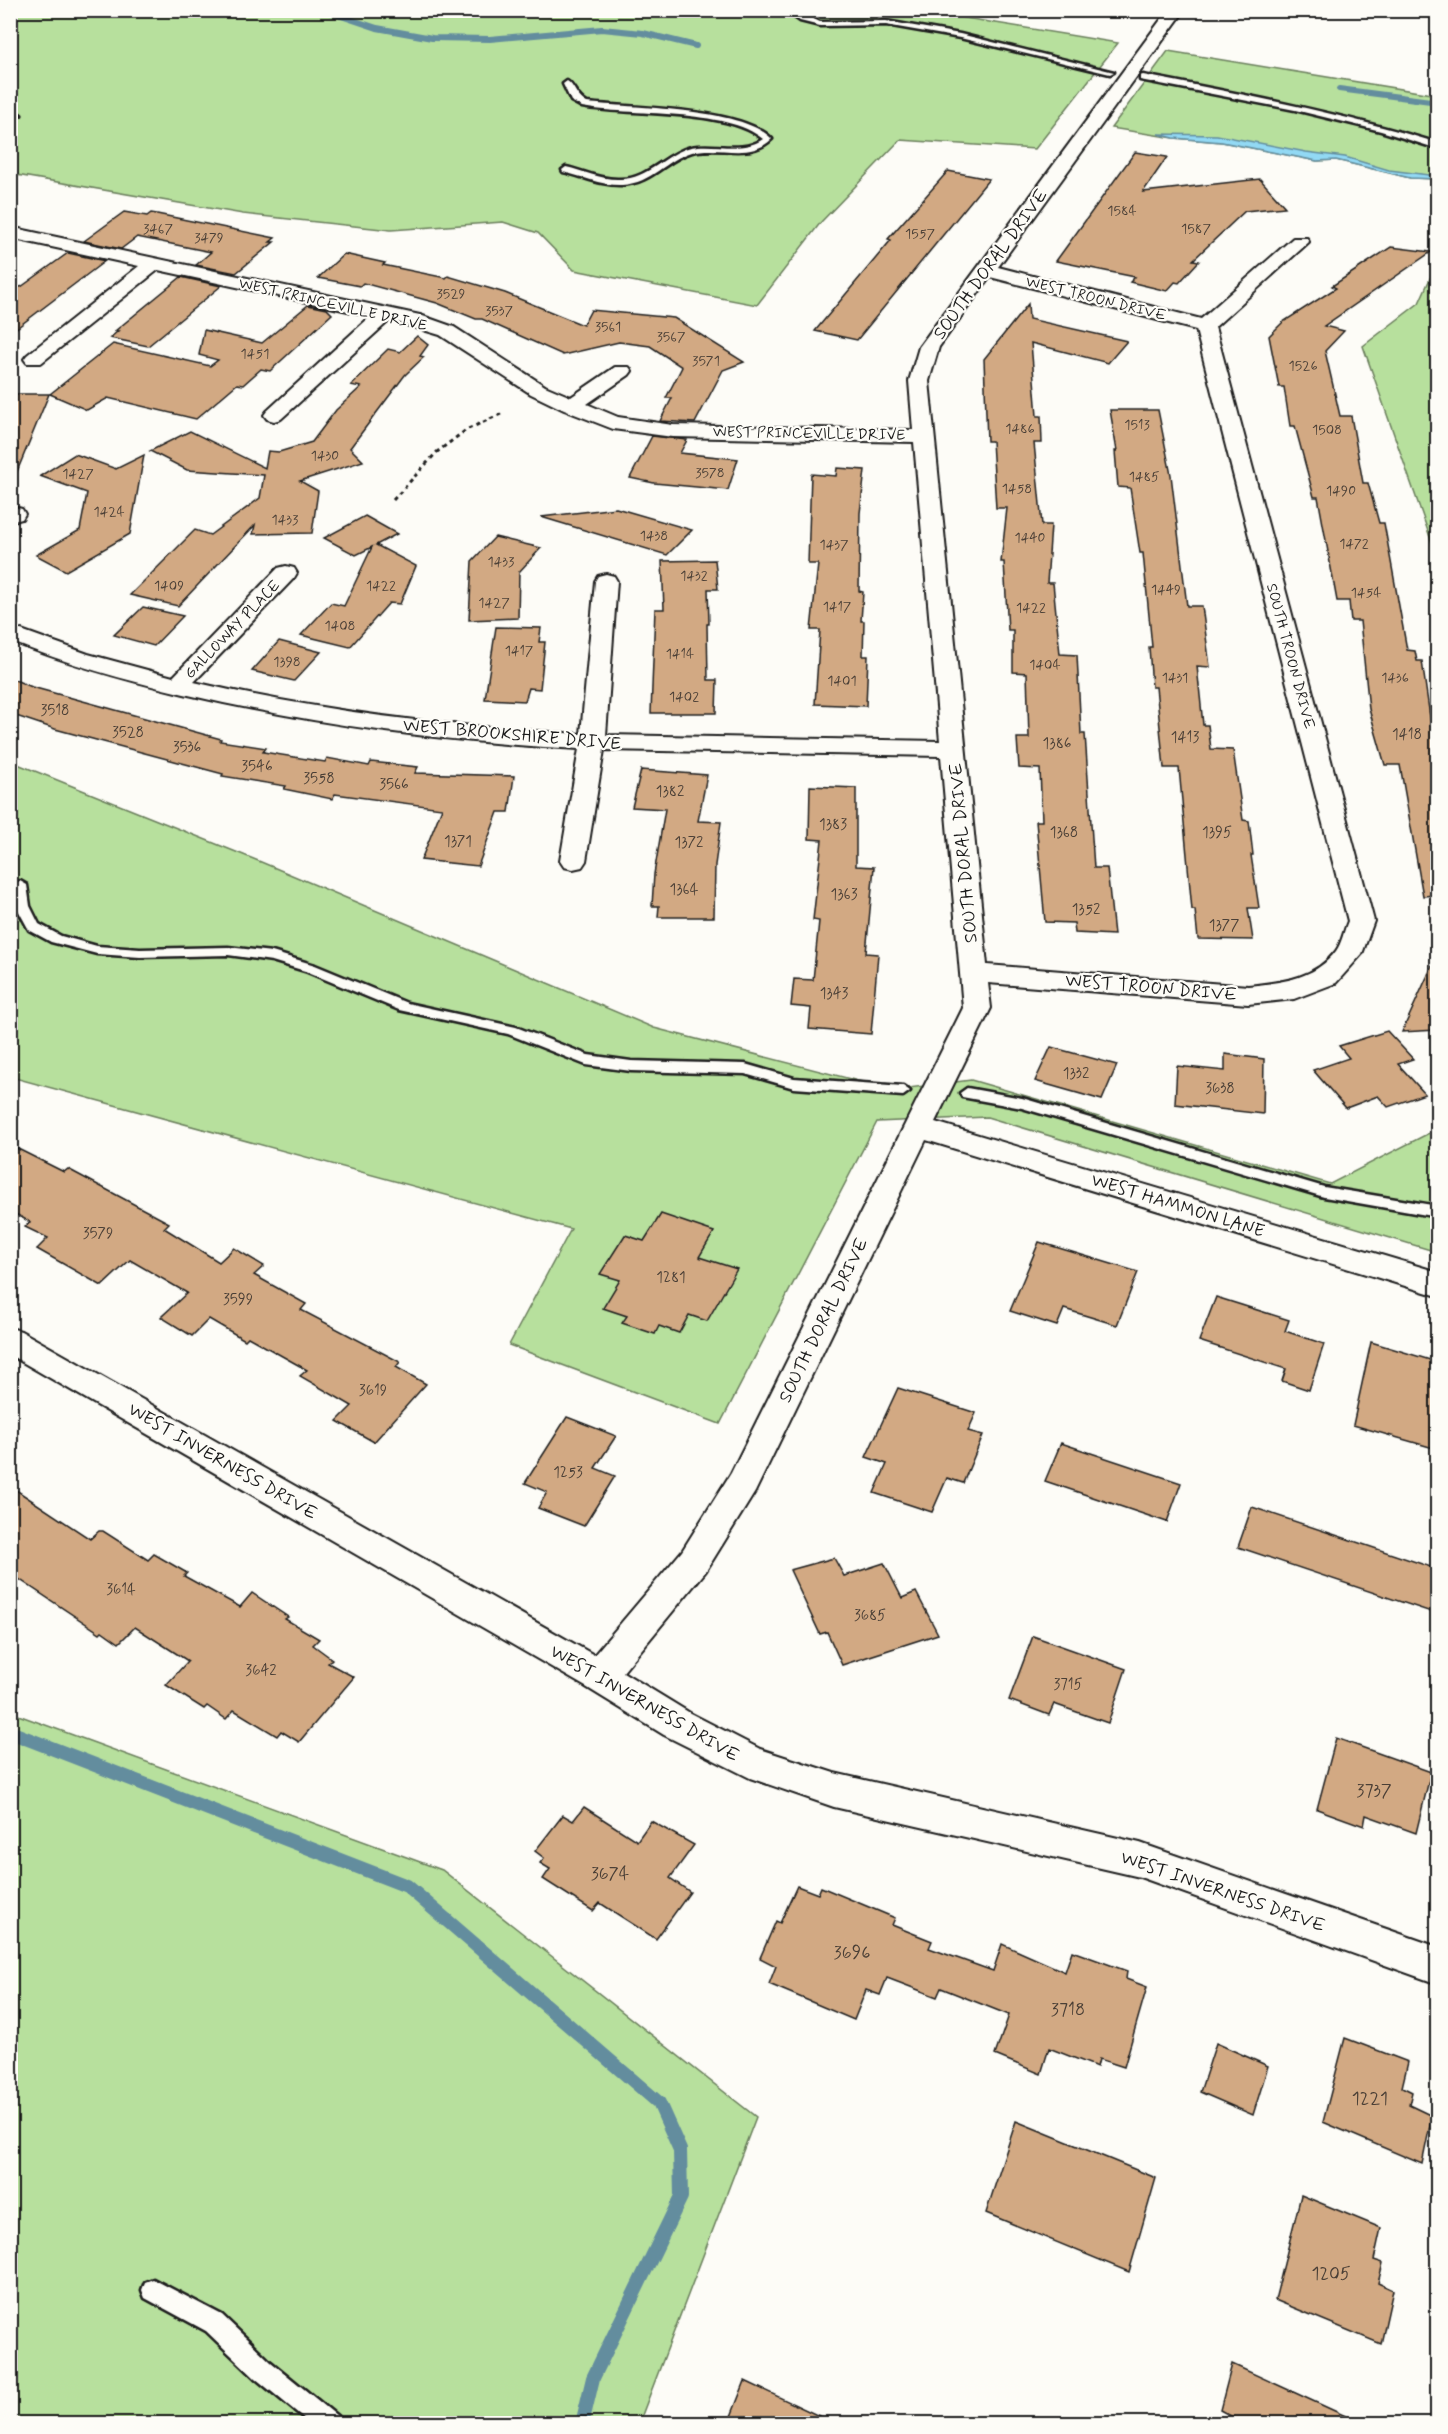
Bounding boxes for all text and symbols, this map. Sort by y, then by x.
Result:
street label: SOUTH DORAL DRIVE [928,184,1054,345]
house number: 1584 [1107,202,1137,220]
house number: 3467 [143,220,173,238]
house number: 1587 [1181,220,1211,238]
house number: 1557 [905,225,935,243]
house number: 3479 [194,229,224,247]
street label: WEST TROON DRIVE [1024,272,1168,326]
street label: WEST PRINCEVILLE DRIVE [237,274,429,336]
house number: 3529 [436,285,466,303]
house number: 3537 [485,302,514,320]
house number: 3561 [595,318,621,336]
house number: 3567 [657,328,686,346]
house number: 1451 [241,345,269,363]
house number: 3571 [692,352,720,370]
house number: 1526 [1288,357,1318,375]
house number: 1513 [1124,416,1150,434]
house number: 1486 [1005,420,1035,438]
house number: 1508 [1312,421,1342,439]
street label: WEST PRINCEVILLE DRIVE [713,422,906,446]
house number: 1430 [311,447,339,465]
house number: 3578 [695,464,725,482]
house number: 1427 [62,465,94,483]
house number: 1485 [1129,468,1159,486]
house number: 1458 [1002,480,1032,498]
house number: 1490 [1326,482,1356,500]
house number: 1424 [93,503,125,521]
house number: 1433 [272,511,298,529]
house number: 1438 [640,527,668,545]
house number: 1440 [1015,529,1046,547]
house number: 1472 [1339,535,1369,553]
house number: 1437 [820,536,849,554]
house number: 1433 [488,553,514,571]
house number: 1432 [680,567,708,585]
street label: GALLOWAY PLACE [180,576,285,683]
house number: 1409 [154,577,184,595]
house number: 1422 [366,577,396,595]
house number: 1449 [1151,581,1181,599]
street label: SOUTH TROON DRIVE [1261,581,1319,732]
house number: 1454 [1351,584,1381,602]
house number: 1427 [478,594,510,612]
house number: 1417 [823,598,852,616]
house number: 1422 [1016,599,1046,617]
house number: 1408 [324,617,356,635]
house number: 1417 [505,642,534,660]
house number: 1414 [666,645,694,663]
house number: 1398 [273,653,301,671]
house number: 1404 [1029,656,1061,674]
house number: 1431 [1162,669,1188,687]
house number: 1436 [1381,669,1409,687]
house number: 1401 [827,672,857,690]
house number: 1402 [669,688,699,706]
house number: 3518 [40,701,70,721]
street label: WEST BROOKSHIRE DRIVE [402,714,622,756]
house number: 3528 [112,723,144,743]
house number: 1418 [1392,725,1422,745]
house number: 1413 [1171,728,1199,748]
house number: 1386 [1043,734,1072,754]
house number: 3536 [173,738,202,758]
house number: 3546 [241,757,273,777]
street label: SOUTH DORAL DRIVE [944,762,984,944]
house number: 3558 [303,769,335,789]
house number: 3566 [379,775,409,795]
house number: 1382 [656,782,684,802]
house number: 1383 [819,815,847,835]
house number: 1368 [1050,823,1078,843]
house number: 1395 [1202,823,1232,843]
house number: 1371 [444,832,472,852]
house number: 1372 [675,833,703,853]
house number: 1364 [670,880,699,900]
house number: 1363 [831,885,858,905]
house number: 1352 [1072,900,1100,920]
house number: 1377 [1209,916,1239,936]
street label: WEST TROON DRIVE [1064,969,1238,1007]
house number: 1343 [820,984,849,1004]
house number: 1332 [1063,1064,1089,1084]
house number: 3638 [1205,1079,1235,1099]
street label: WEST HAMMON LANE [1088,1168,1267,1244]
house number: 3579 [83,1224,113,1244]
street label: SOUTH DORAL DRIVE [774,1234,874,1407]
house number: 1281 [656,1268,686,1288]
house number: 3599 [223,1290,253,1310]
house number: 3619 [359,1381,387,1401]
street label: WEST INVERNESS DRIVE [124,1398,322,1526]
house number: 1253 [553,1463,583,1483]
house number: 3614 [106,1580,136,1600]
house number: 3685 [854,1606,886,1626]
street label: WEST INVERNESS DRIVE [546,1640,744,1768]
house number: 3642 [245,1661,277,1681]
house number: 3715 [1053,1675,1083,1695]
house number: 3737 [1356,1779,1392,1803]
street label: WEST INVERNESS DRIVE [1117,1846,1328,1938]
house number: 3674 [591,1862,629,1886]
house number: 3696 [834,1941,870,1965]
house number: 3718 [1051,1998,1085,2022]
house number: 1221 [1352,2087,1388,2111]
house number: 1205 [1311,2262,1351,2286]

